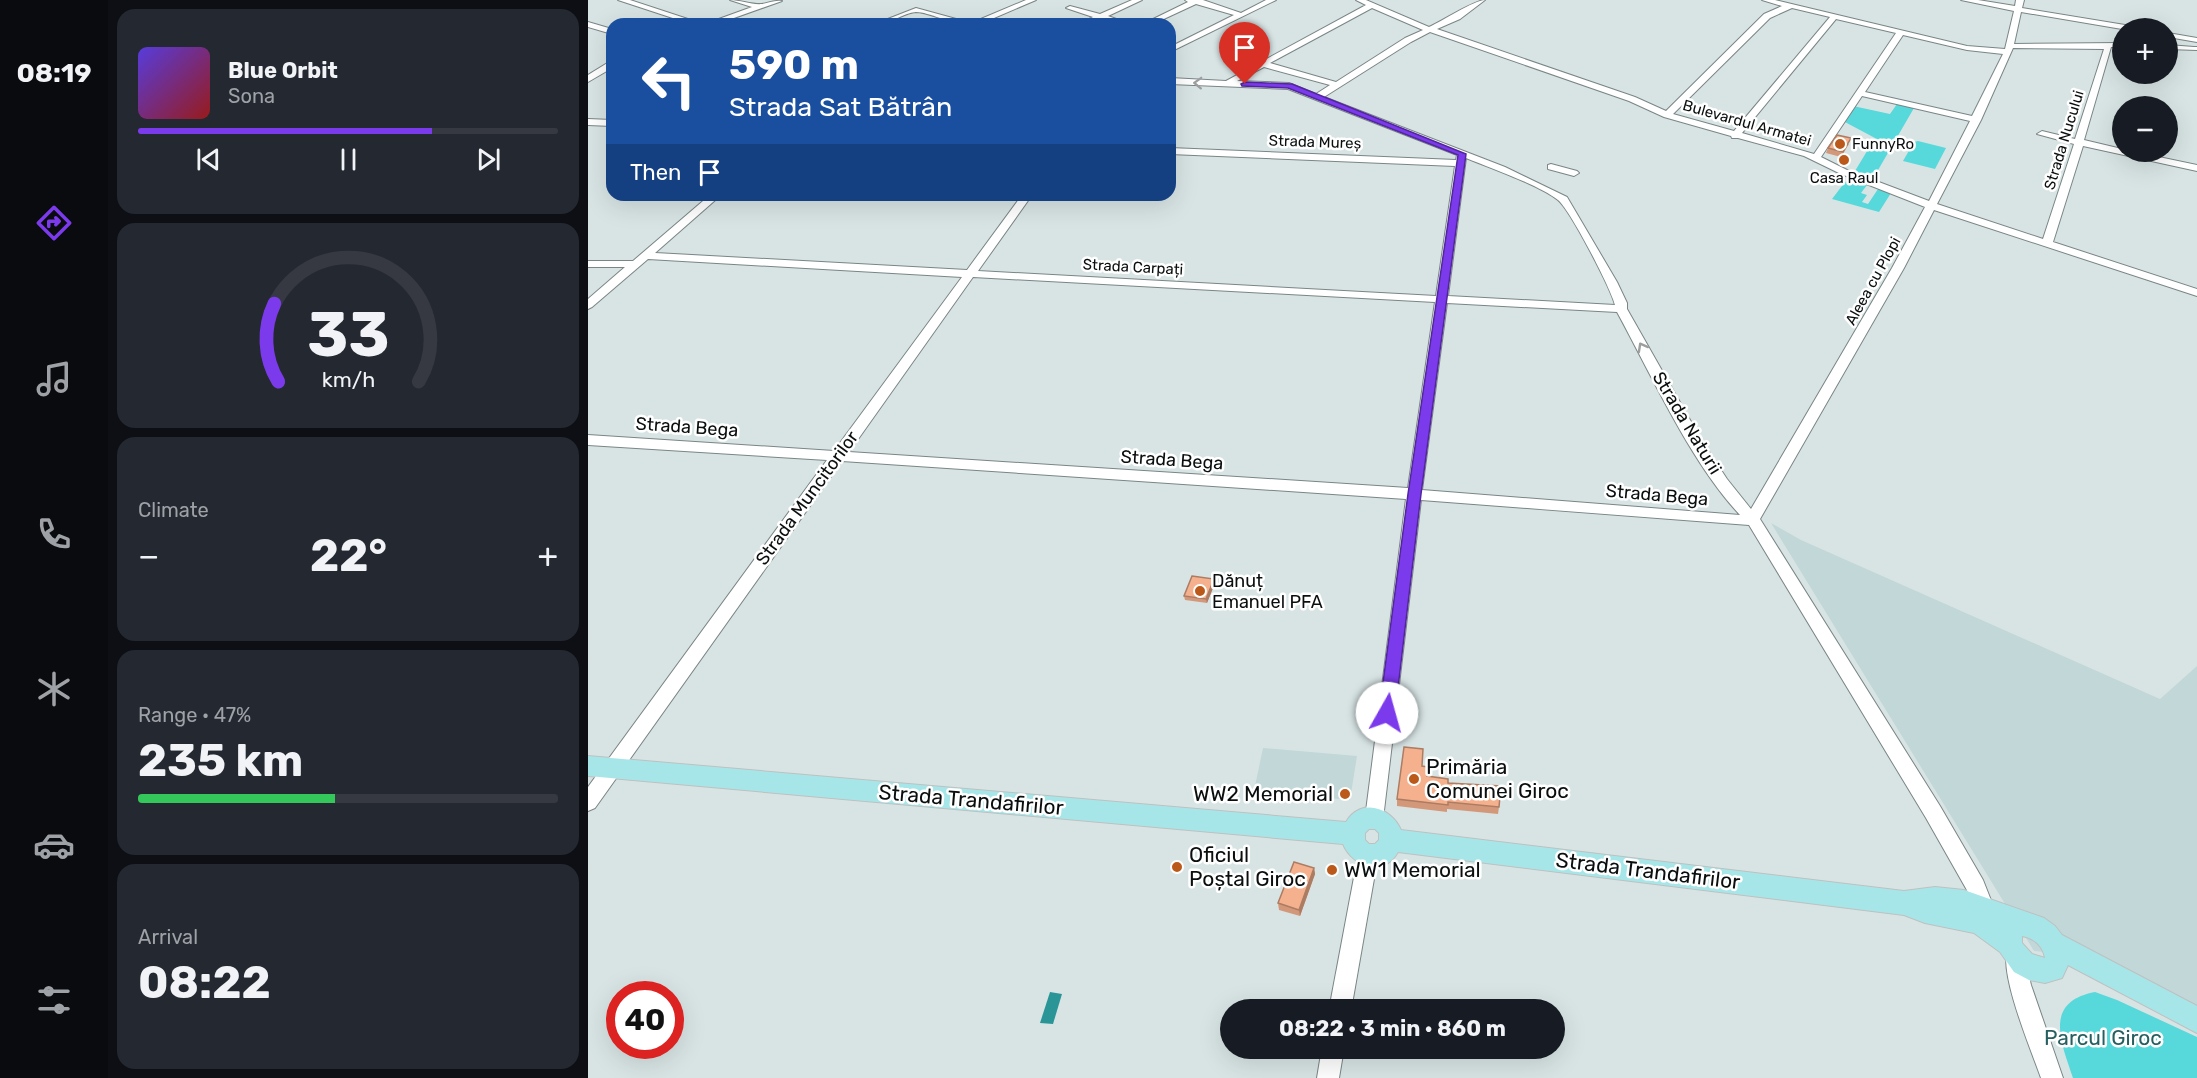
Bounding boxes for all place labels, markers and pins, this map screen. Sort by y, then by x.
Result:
pin [1219,22,1270,84]
place label: FunnyRo [1852,135,1914,153]
marker: FunnyRo [1833,137,1847,151]
marker: Casa Raul [1837,153,1851,167]
place label: Casa Raul [1810,169,1878,187]
place label: Dănuț Emanuel PFA [1212,570,1323,613]
marker: Dănuț Emanuel PFA [1193,584,1207,598]
place label: Primăria Comunei Giroc [1426,754,1569,803]
marker: Primăria Comunei Giroc [1407,772,1421,786]
place label: WW2 Memorial [1193,781,1333,806]
marker: WW2 Memorial [1338,787,1352,801]
place label: Oficiul Poștal Giroc [1189,842,1306,891]
place label: WW1 Memorial [1344,857,1481,882]
marker: Oficiul Poștal Giroc [1170,860,1184,874]
marker: WW1 Memorial [1325,863,1339,877]

